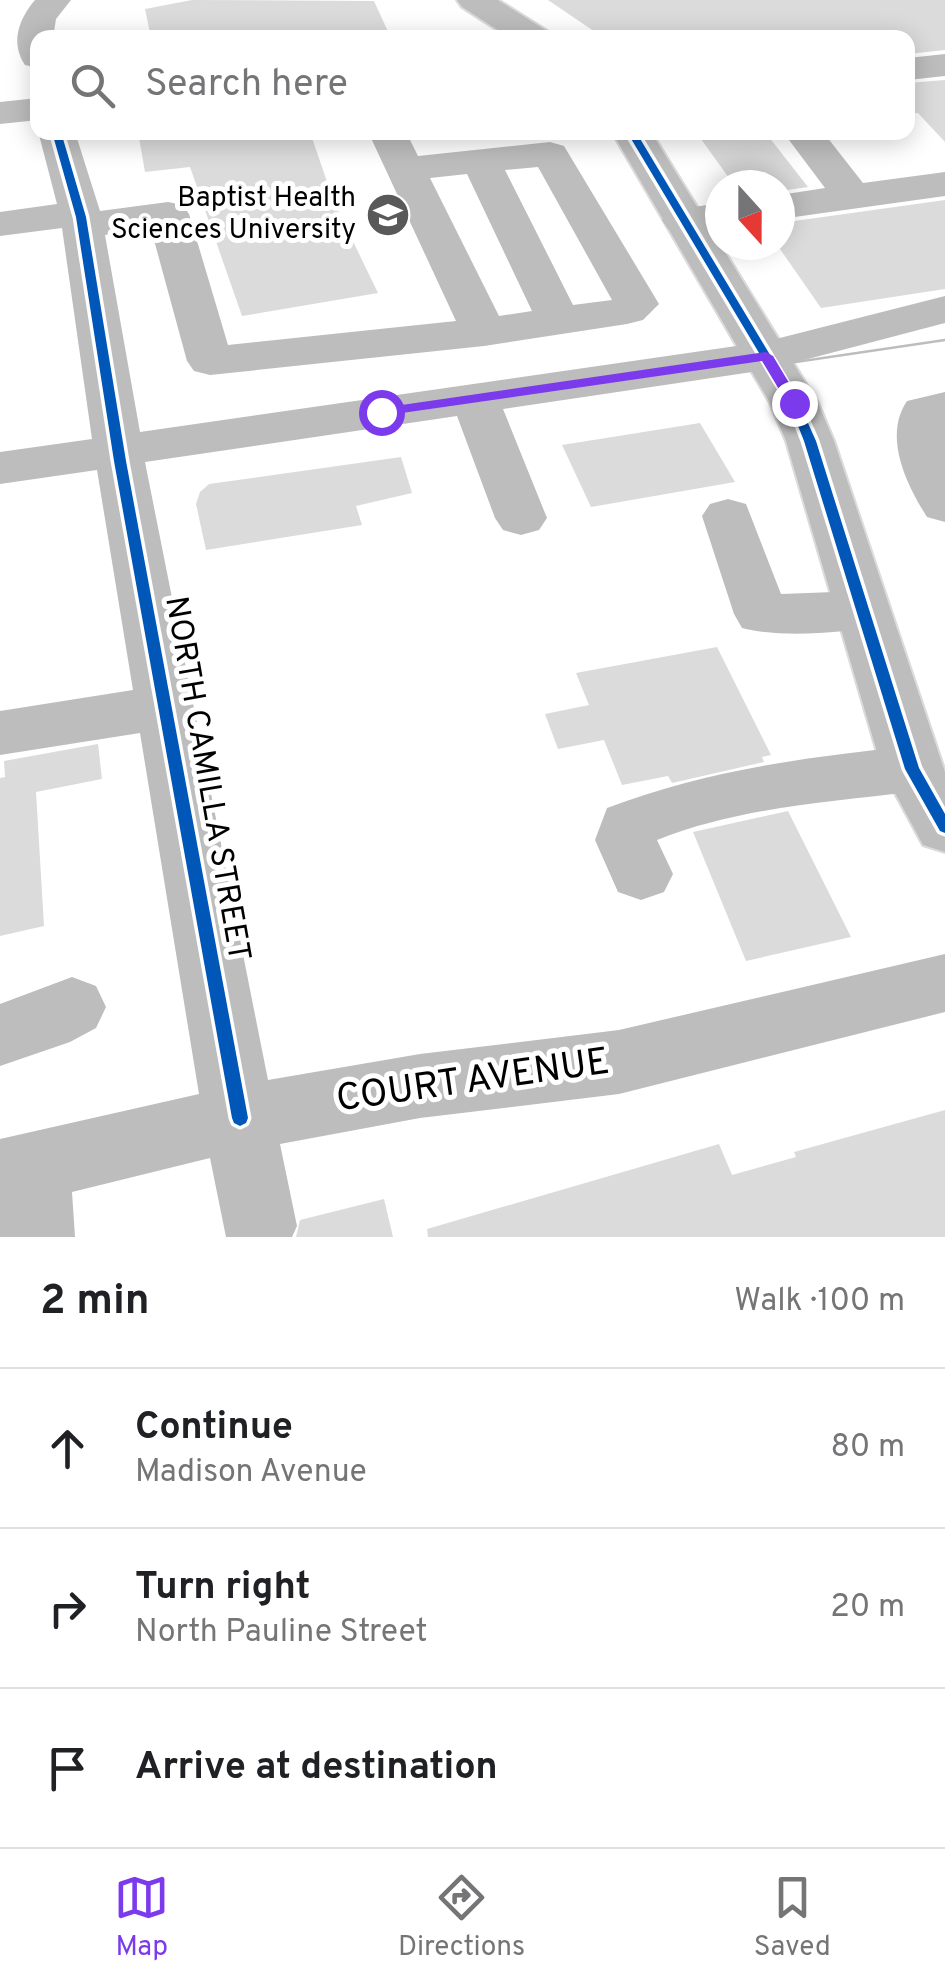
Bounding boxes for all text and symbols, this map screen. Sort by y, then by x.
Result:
search box [30,30,915,140]
icon: search [65,58,120,113]
text: Search here [145,61,348,110]
north arrow [705,170,795,260]
place label: Baptist Health Sciences University [111,181,356,249]
school or university icon: Baptist Health Sciences University [365,192,411,238]
route end [772,381,818,427]
route start [359,390,405,436]
street label: NORTH CAMILLA STREET [154,593,258,965]
street label: COURT AVENUE [333,1039,613,1125]
text: 2 min [40,1276,150,1329]
text: Walk · 100 m [734,1282,905,1322]
text: Continue [135,1404,293,1453]
icon: ahead [40,1421,95,1476]
text: 80 m [831,1428,905,1468]
text: Madison Avenue [135,1453,367,1493]
text: Turn right [135,1564,310,1613]
icon: right [40,1581,95,1636]
text: 20 m [830,1588,905,1628]
text: North Pauline Street [135,1613,428,1653]
icon: arrive [40,1741,95,1796]
text: Arrive at destination [135,1744,498,1793]
tab: Map [114,1870,169,1966]
tab: Directions [398,1870,525,1966]
tab: Saved [754,1870,831,1966]

